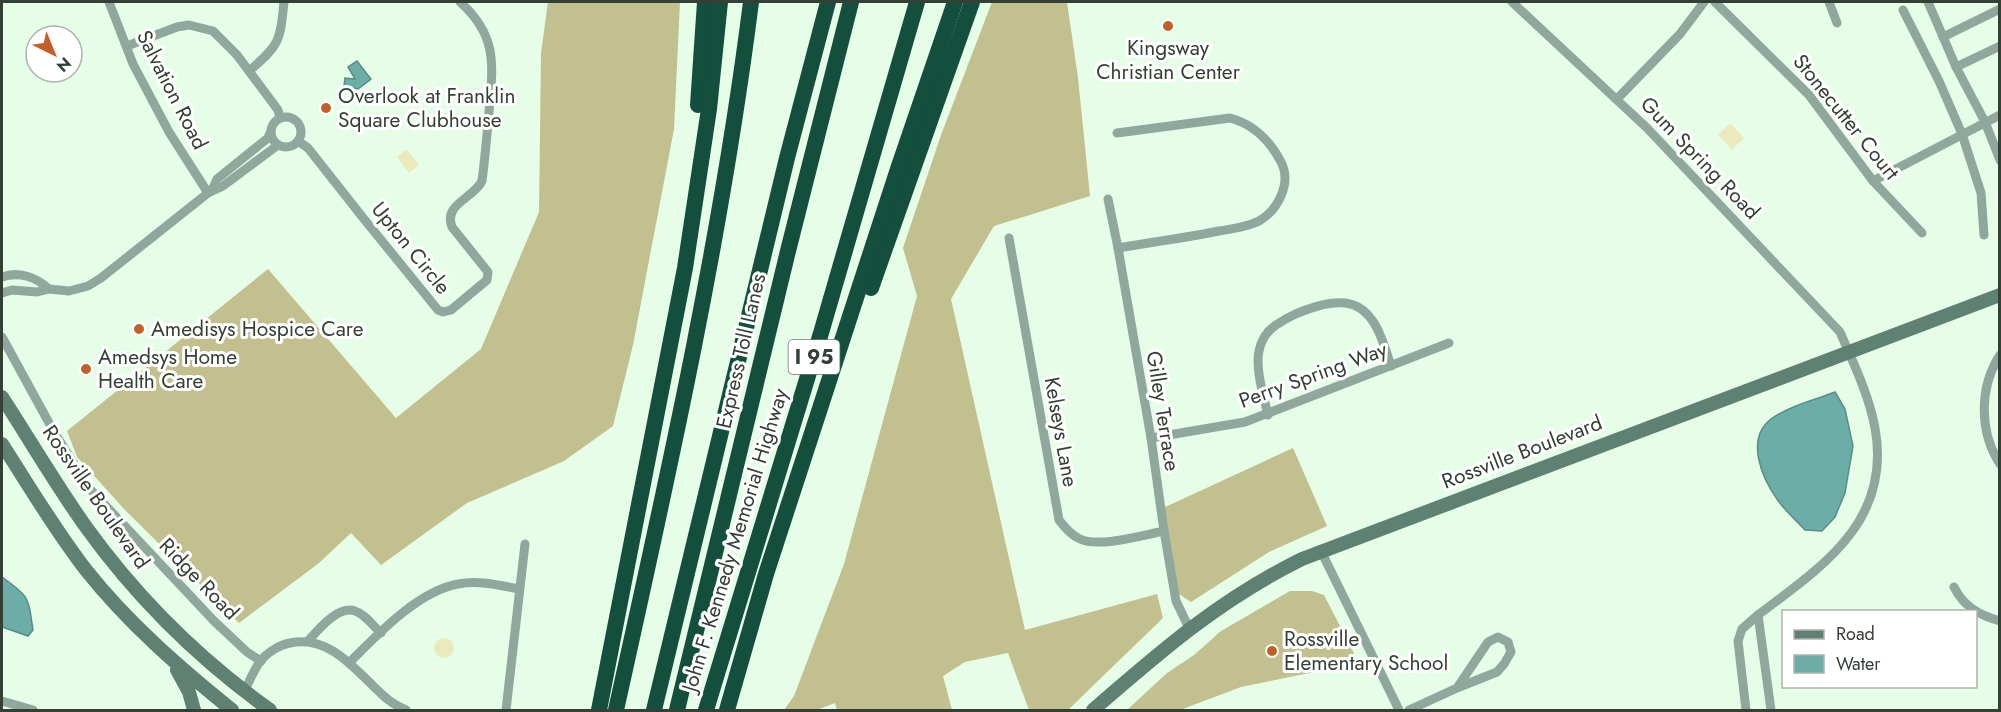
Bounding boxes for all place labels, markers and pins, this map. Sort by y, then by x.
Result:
marker: Kingsway Christian Center [1161,19,1175,33]
place label: Kingsway Christian Center [1096,33,1241,87]
place label: Overlook at Franklin Square Clubhouse [338,81,516,135]
marker: Overlook at Franklin Square Clubhouse [319,101,333,115]
place label: Amedisys Hospice Care [151,314,364,344]
marker: Amedisys Hospice Care [132,322,146,336]
place label: Amedsys Home Health Care [98,342,237,396]
marker: Amedsys Home Health Care [79,362,93,376]
place label: Rossville Elementary School [1284,624,1448,678]
marker: Rossville Elementary School [1265,644,1279,658]

